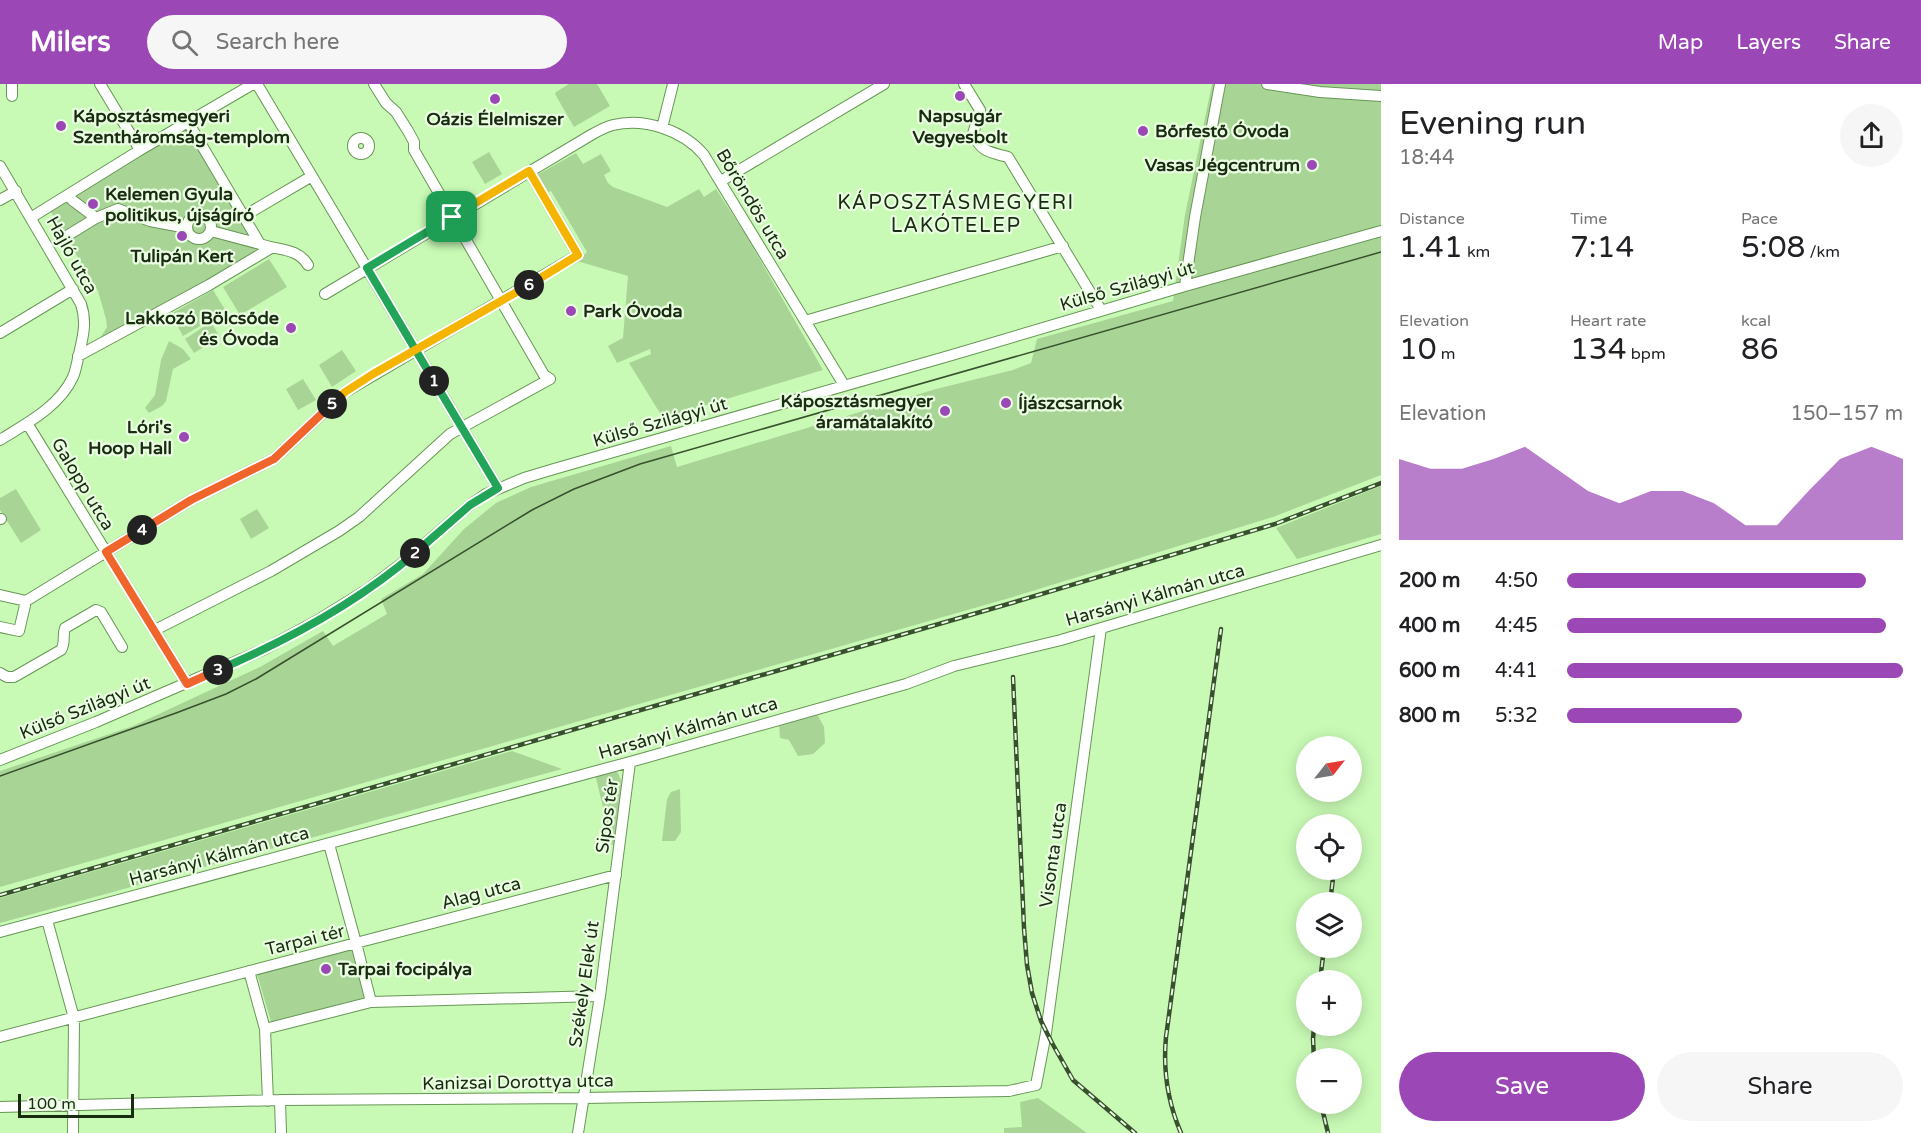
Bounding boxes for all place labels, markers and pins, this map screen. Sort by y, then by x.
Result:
marker: Napsugár Vegyesbolt [953,89,967,103]
marker: Oázis Élelmiszer [488,92,502,106]
place label: Káposztásmegyeri Szentháromság-templom [73,105,290,148]
place label: Napsugár Vegyesbolt [912,105,1008,148]
place label: Oázis Élelmiszer [426,108,565,130]
marker: Káposztásmegyeri Szentháromság-templom [54,119,68,133]
place label: Bőrfestő Óvoda [1155,120,1289,142]
marker: Bőrfestő Óvoda [1136,124,1150,138]
place label: Vasas Jégcentrum [1145,154,1300,176]
marker: Vasas Jégcentrum [1305,158,1319,172]
place label: Kelemen Gyula politikus, újságíró [105,183,254,226]
pin [426,191,477,242]
marker: Kelemen Gyula politikus, újságíró [86,197,100,211]
marker: Tulipán Kert [175,229,189,243]
place label: Tulipán Kert [130,245,234,267]
pin: 6 [514,270,544,300]
place label: Park Óvoda [583,300,683,322]
marker: Park Óvoda [564,304,578,318]
place label: Lakkozó Bölcsőde és Óvoda [125,307,279,350]
marker: Lakkozó Bölcsőde és Óvoda [284,321,298,335]
pin: 1 [419,366,449,396]
pin: 5 [317,389,347,419]
place label: Káposztásmegyer áramátalakító [781,390,934,433]
place label: Íjászcsarnok [1018,392,1122,414]
marker: Íjászcsarnok [999,396,1013,410]
marker: Káposztásmegyer áramátalakító [938,404,952,418]
place label: Lóri's Hoop Hall [88,416,172,459]
marker: Lóri's Hoop Hall [177,430,191,444]
pin: 4 [127,515,157,545]
pin: 2 [400,538,430,568]
pin: 3 [203,655,233,685]
place label: Tarpai focipálya [337,958,472,980]
marker: Tarpai focipálya [319,962,333,976]

